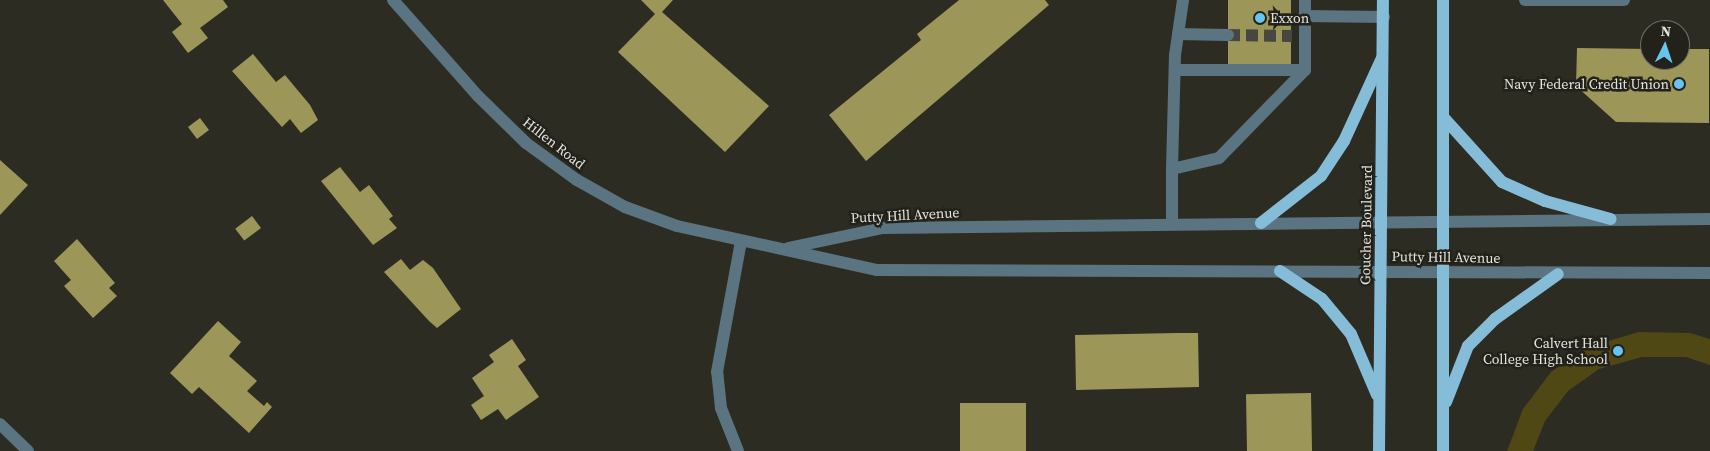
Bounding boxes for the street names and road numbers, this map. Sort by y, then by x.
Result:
street label: Hillen Road [520,114,588,172]
street label: Goucher Boulevard [1357,165,1375,285]
street label: Putty Hill Avenue [850,204,960,226]
street label: Putty Hill Avenue [1391,248,1501,266]

